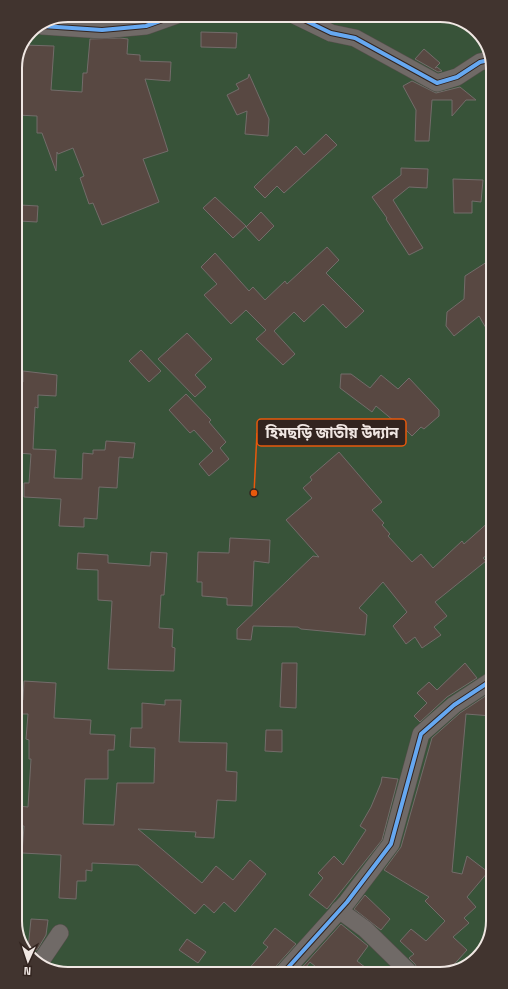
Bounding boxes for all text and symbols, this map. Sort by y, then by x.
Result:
callout: হিমছড়ি জাতীয় উদ্যান [257,419,406,446]
text: হিমছড়ি জাতীয় উদ্যান [264,423,399,442]
north arrow [8,941,48,981]
text: N [23,964,32,978]

